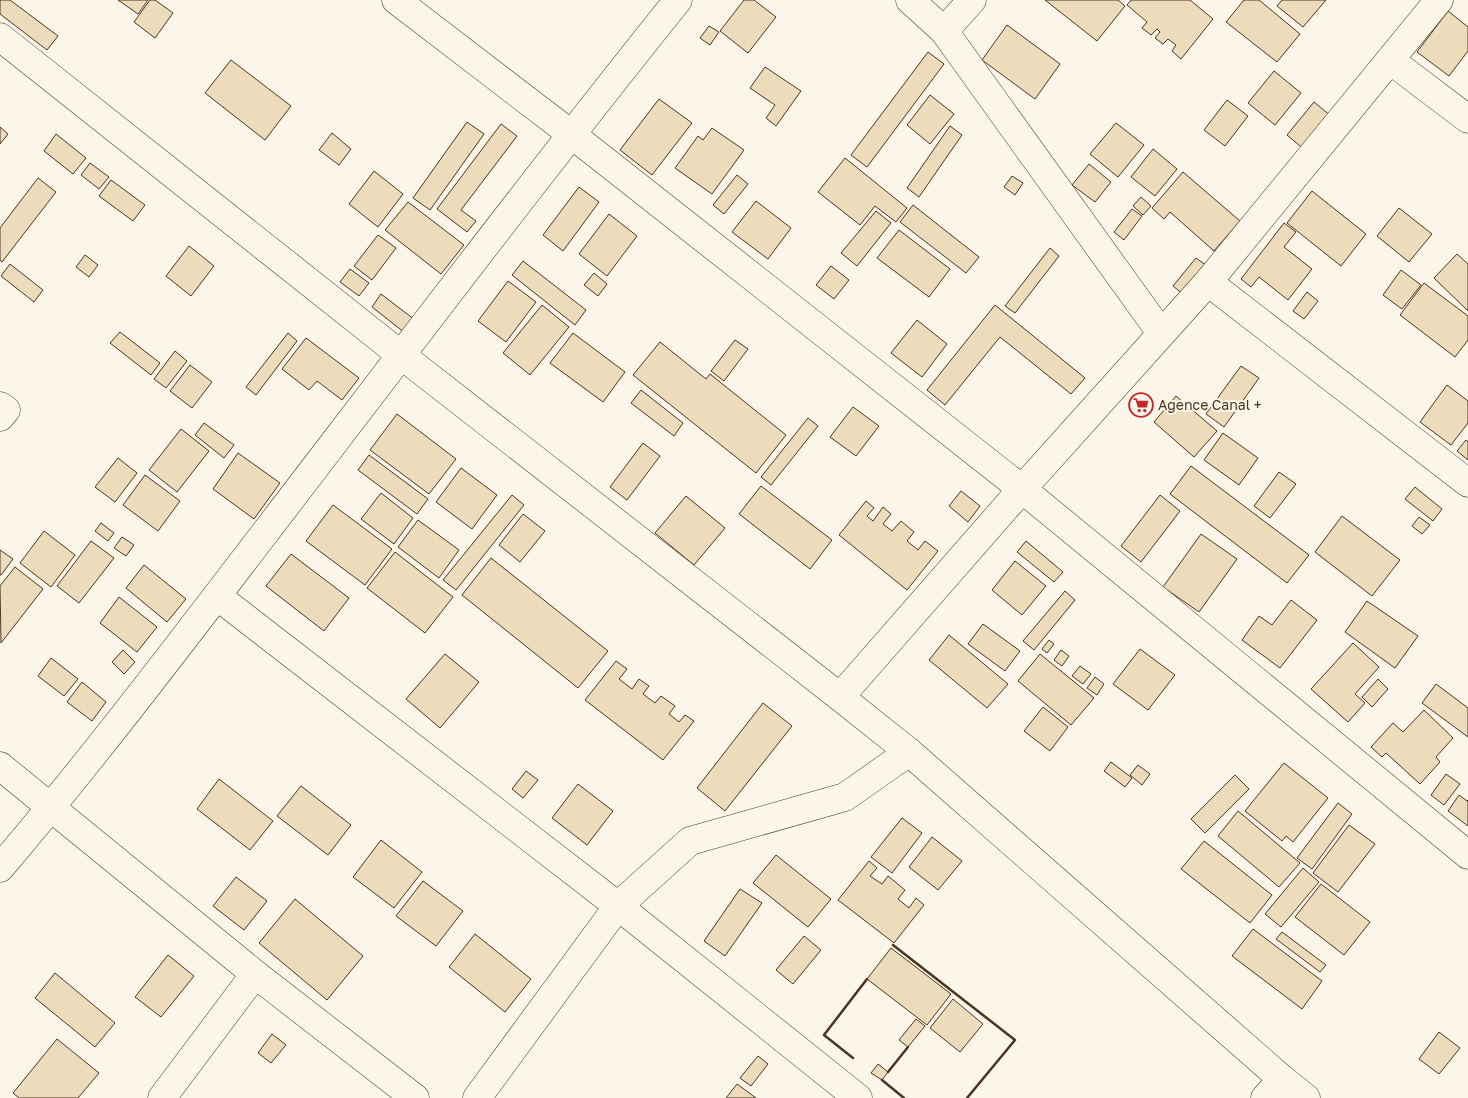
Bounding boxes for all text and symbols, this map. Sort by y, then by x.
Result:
supermarket icon: Agence Canal + [1128,392,1154,418]
place label: Agence Canal + [1158,396,1261,413]

